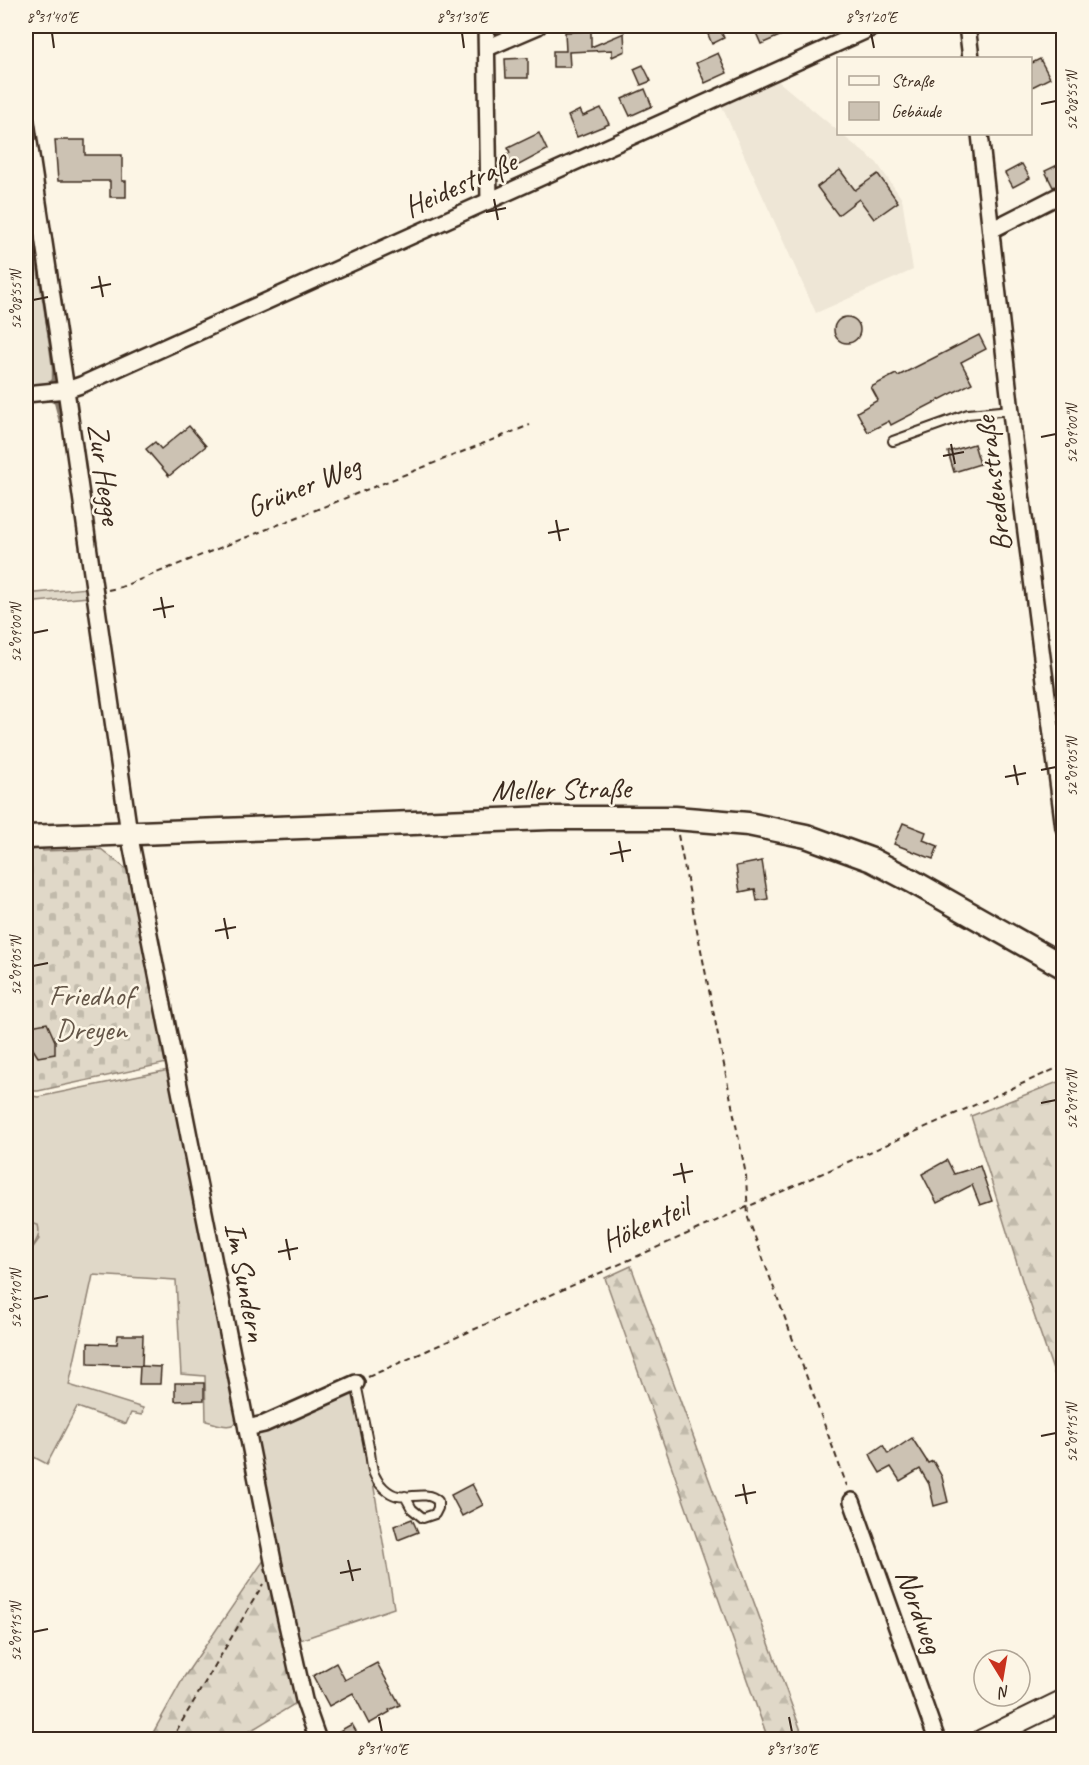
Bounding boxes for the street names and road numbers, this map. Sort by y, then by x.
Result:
street label: Heidestraße [398,141,524,226]
street label: Bredenstraße [966,412,1020,554]
street label: Zur Hegge [79,421,131,529]
street label: Grüner Weg [240,445,368,526]
street label: Meller Straße [491,769,633,809]
street label: Hökenteil [595,1186,699,1260]
street label: Im Sundern [216,1219,276,1345]
street label: Nordweg [887,1564,953,1660]

